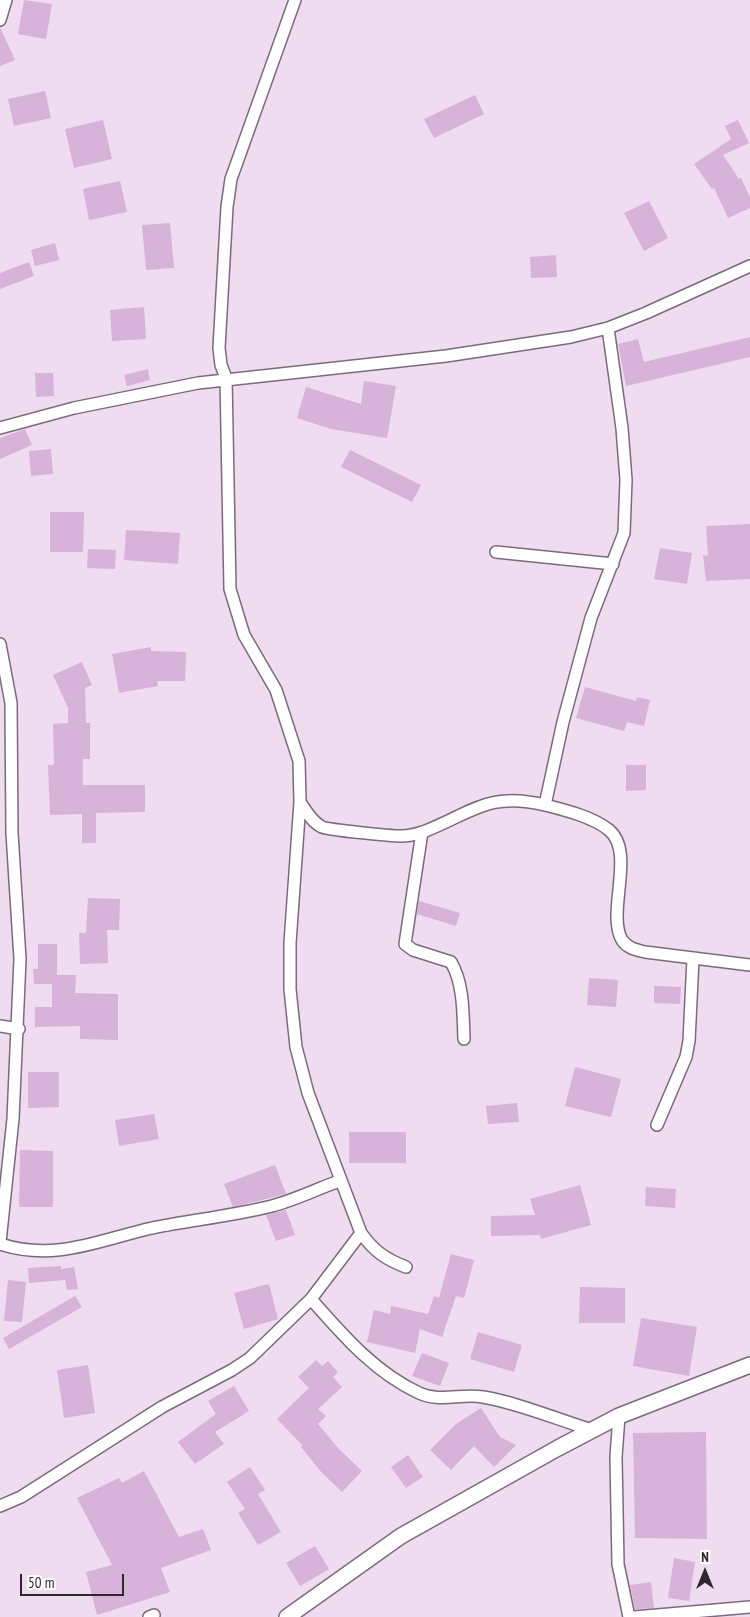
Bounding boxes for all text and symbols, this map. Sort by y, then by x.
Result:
north arrow [680,1547,730,1597]
text: N [701,1548,709,1566]
scale bar [22,1564,126,1596]
text: 50 m [28,1573,54,1592]

